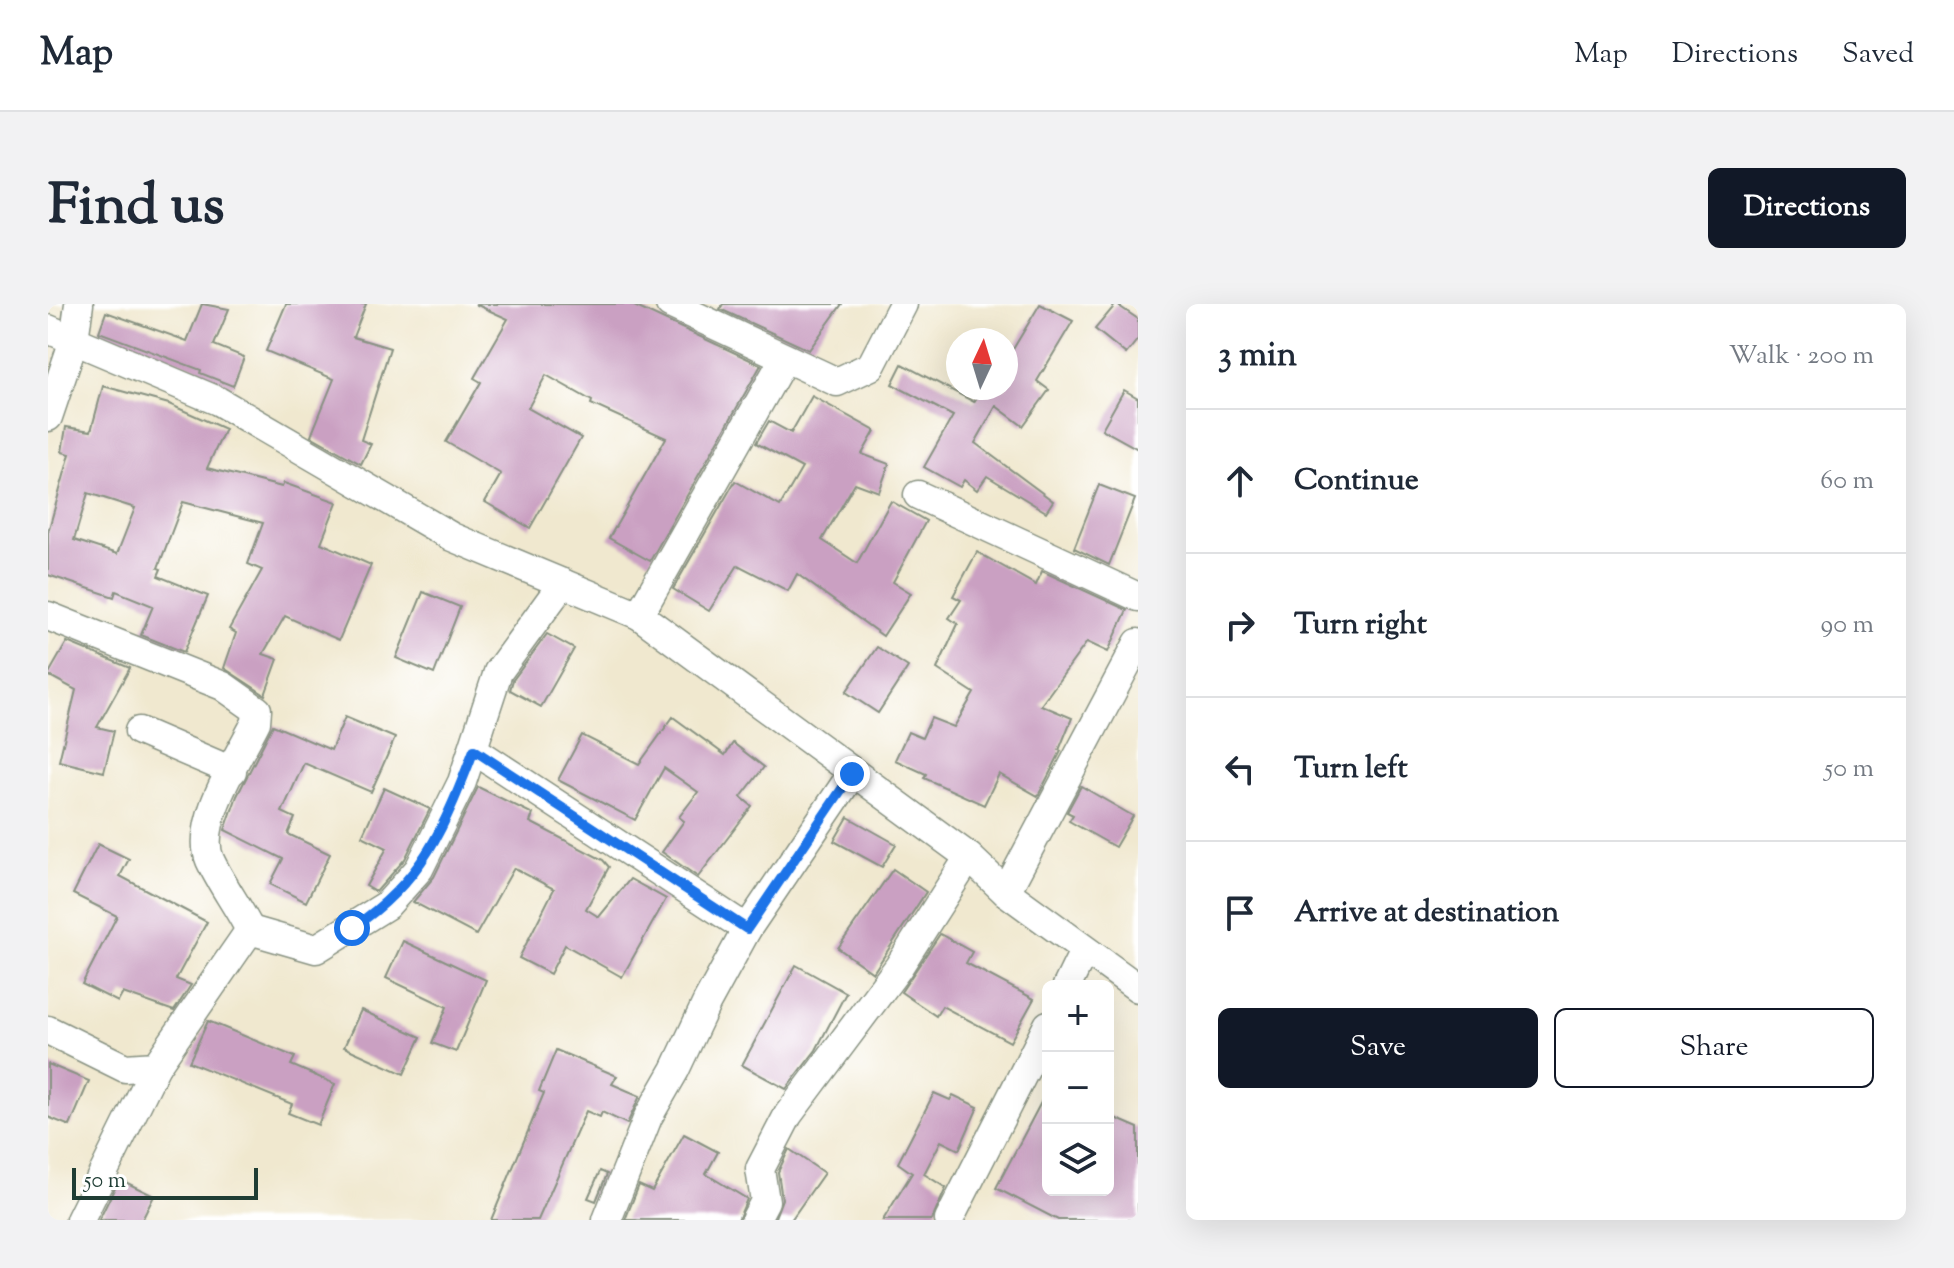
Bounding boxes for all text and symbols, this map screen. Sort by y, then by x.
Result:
text: Map [40,28,113,82]
text: Map [1574,35,1628,75]
text: Directions [1672,35,1798,75]
text: Saved [1842,35,1914,75]
text: Find us [48,168,224,249]
button: Directions [1708,168,1906,248]
north arrow [946,328,1018,400]
text: 3 min [1218,332,1297,381]
text: Walk · 200 m [1729,338,1874,375]
icon: ahead [1218,459,1262,503]
text: Continue [1294,460,1419,503]
text: 60 m [1820,463,1874,500]
icon: right [1218,603,1262,647]
text: Turn right [1294,604,1427,647]
text: 90 m [1821,607,1874,644]
icon: left [1218,747,1262,791]
text: Turn left [1294,748,1408,791]
text: 50 m [1824,751,1874,788]
route end [834,756,870,792]
icon: arrive [1218,891,1262,935]
text: Arrive at destination [1294,892,1559,935]
route start [334,910,370,946]
map controls [1042,980,1114,1196]
button: + [1042,980,1114,1052]
button: Save [1218,1008,1538,1088]
button: Share [1554,1008,1874,1088]
button: − [1042,1052,1114,1124]
button: layers [1042,1124,1114,1196]
scale bar [72,1164,258,1200]
text: 50 m [84,1166,126,1198]

